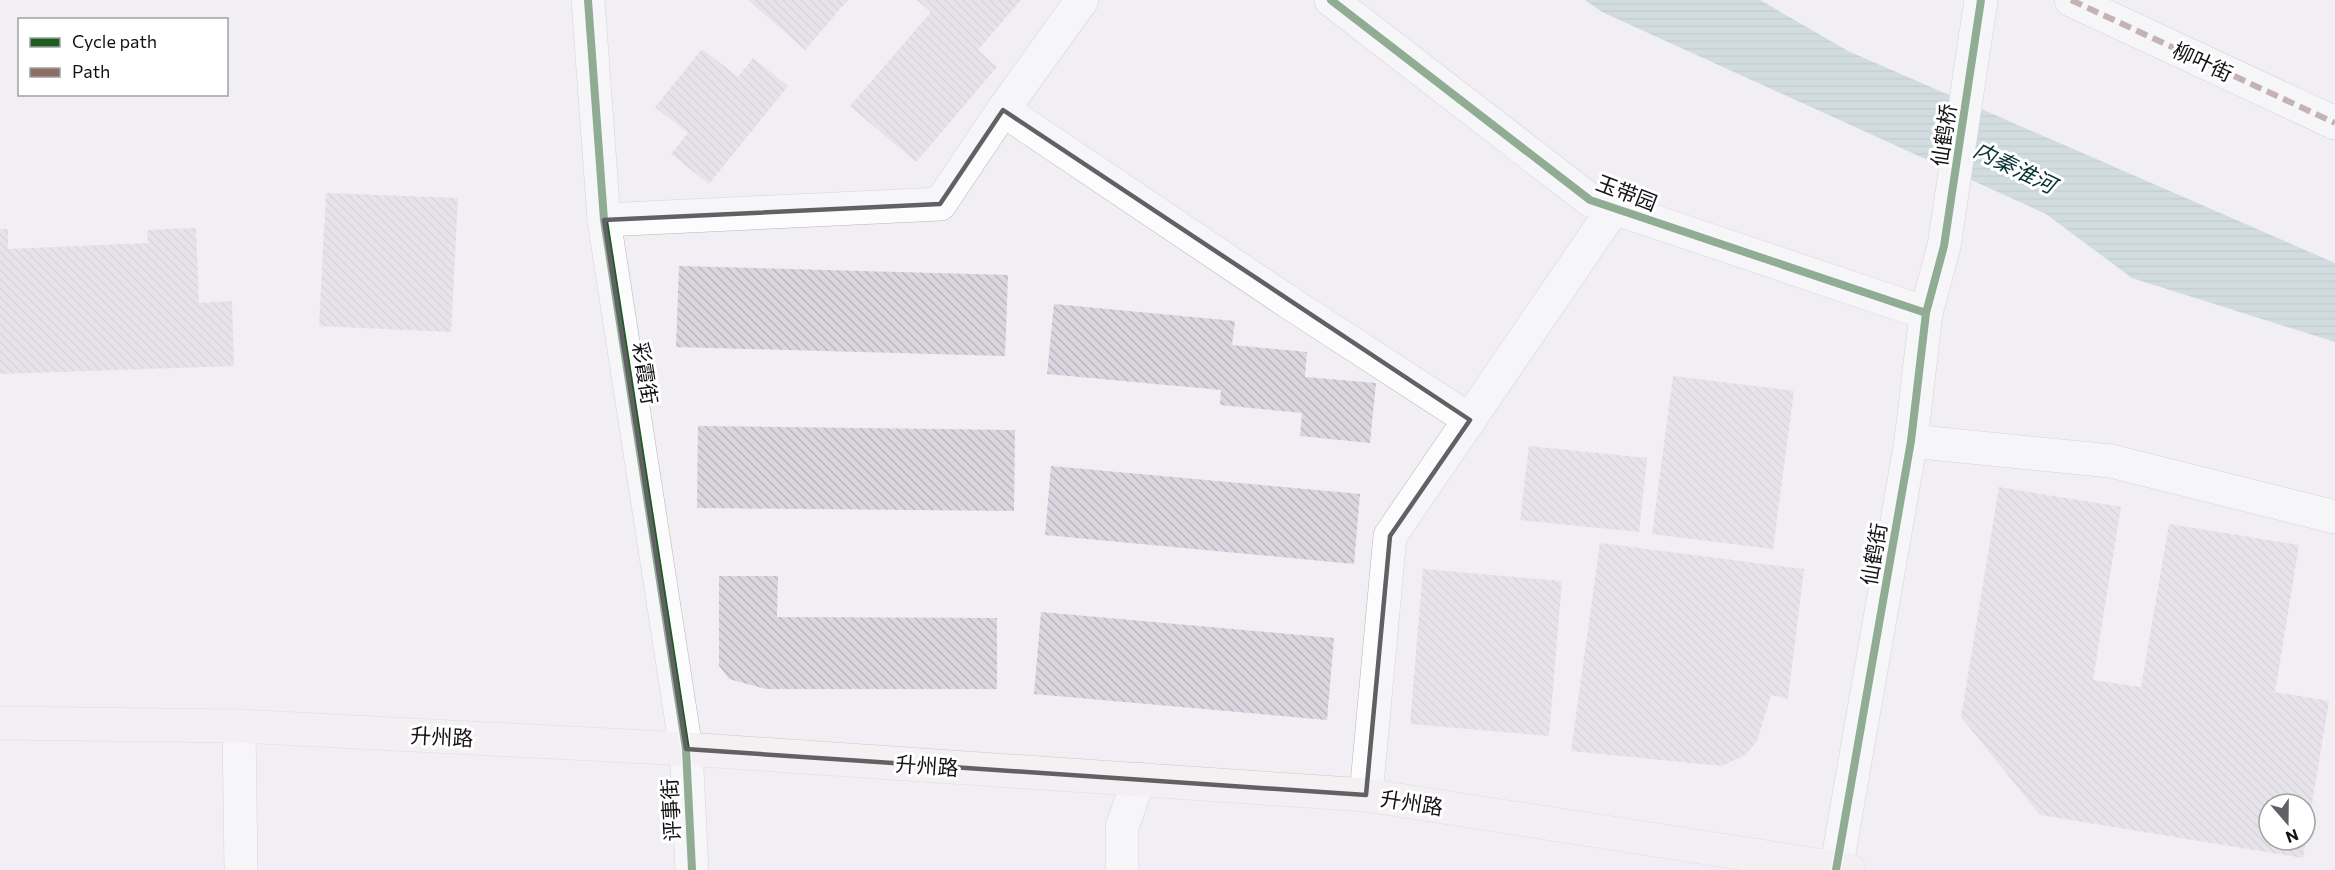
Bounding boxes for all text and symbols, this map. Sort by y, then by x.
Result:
legend [18,18,228,96]
text: Cycle path [72,30,157,52]
street label: 柳叶街 [2169,36,2237,86]
text: Path [72,60,110,82]
street label: 仙鹤桥 [1926,102,1960,168]
water label: 内秦淮河 [1970,136,2064,200]
street label: 玉带园 [1593,169,1661,215]
street label: 彩霞街 [629,340,663,406]
street label: 仙鹤街 [1855,521,1891,587]
street label: 升州路 [410,722,474,750]
street label: 升州路 [895,750,959,780]
street label: 评事街 [656,778,684,842]
street label: 升州路 [1379,785,1445,819]
north arrow [2257,792,2317,852]
text: N [2283,826,2301,848]

